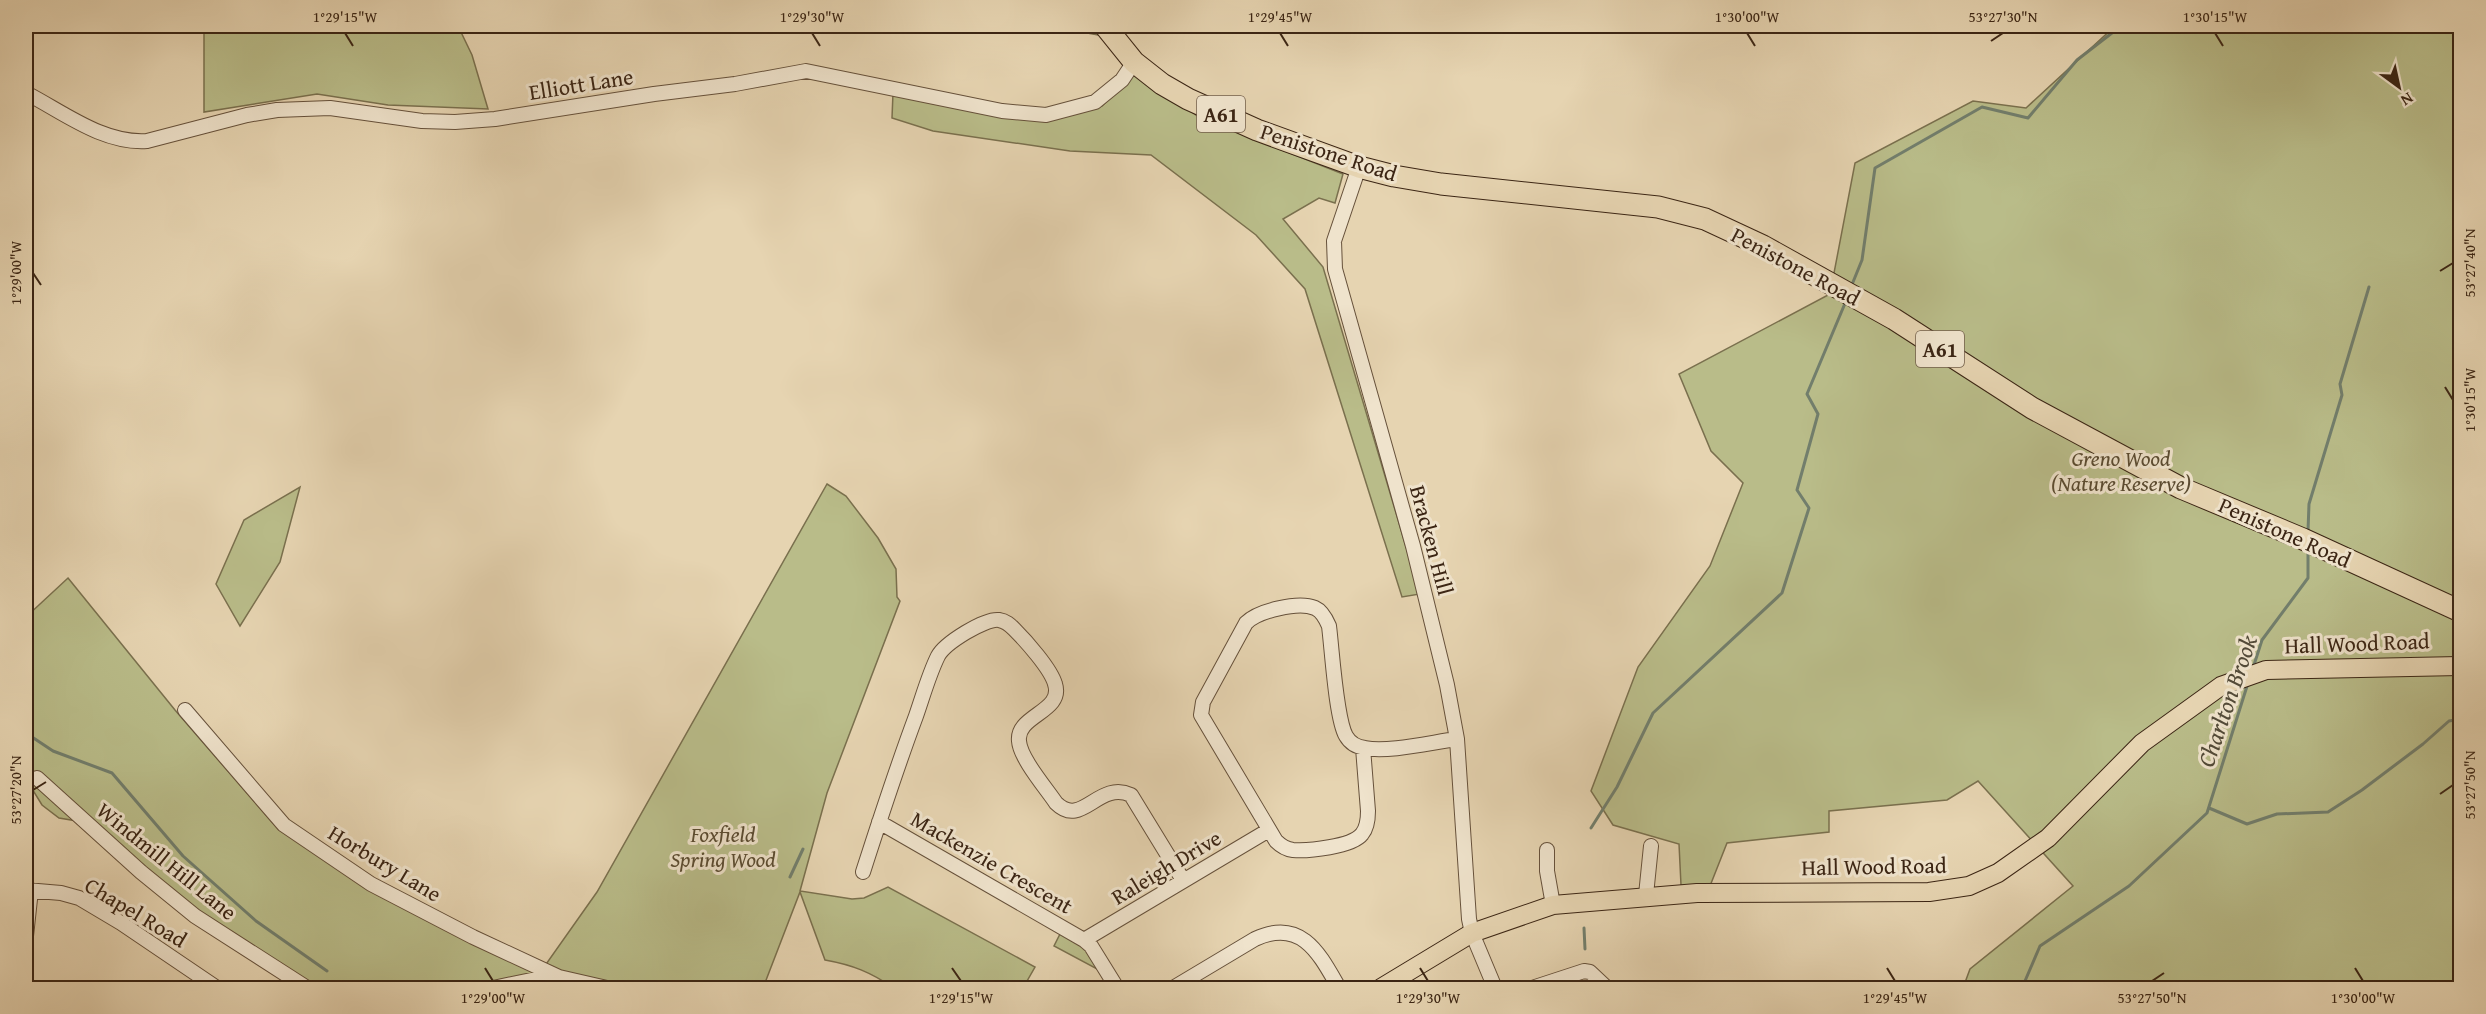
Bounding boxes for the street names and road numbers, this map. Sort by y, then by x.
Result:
street label: Elliott Lane [527,60,635,108]
road number: A61 [1197,96,1245,132]
street label: Penistone Road [1257,115,1402,189]
street label: Penistone Road [1726,219,1866,314]
road number: A61 [1916,331,1964,367]
street label: Bracken Hill [1402,482,1462,598]
street label: Penistone Road [2214,489,2357,576]
street label: Hall Wood Road [2284,624,2430,662]
street label: Windmill Hill Lane [90,794,244,928]
street label: Mackenzie Crescent [905,803,1079,922]
street label: Horbury Lane [322,817,448,909]
street label: Raleigh Drive [1105,822,1227,912]
street label: Hall Wood Road [1801,849,1947,883]
street label: Chapel Road [79,869,193,955]

